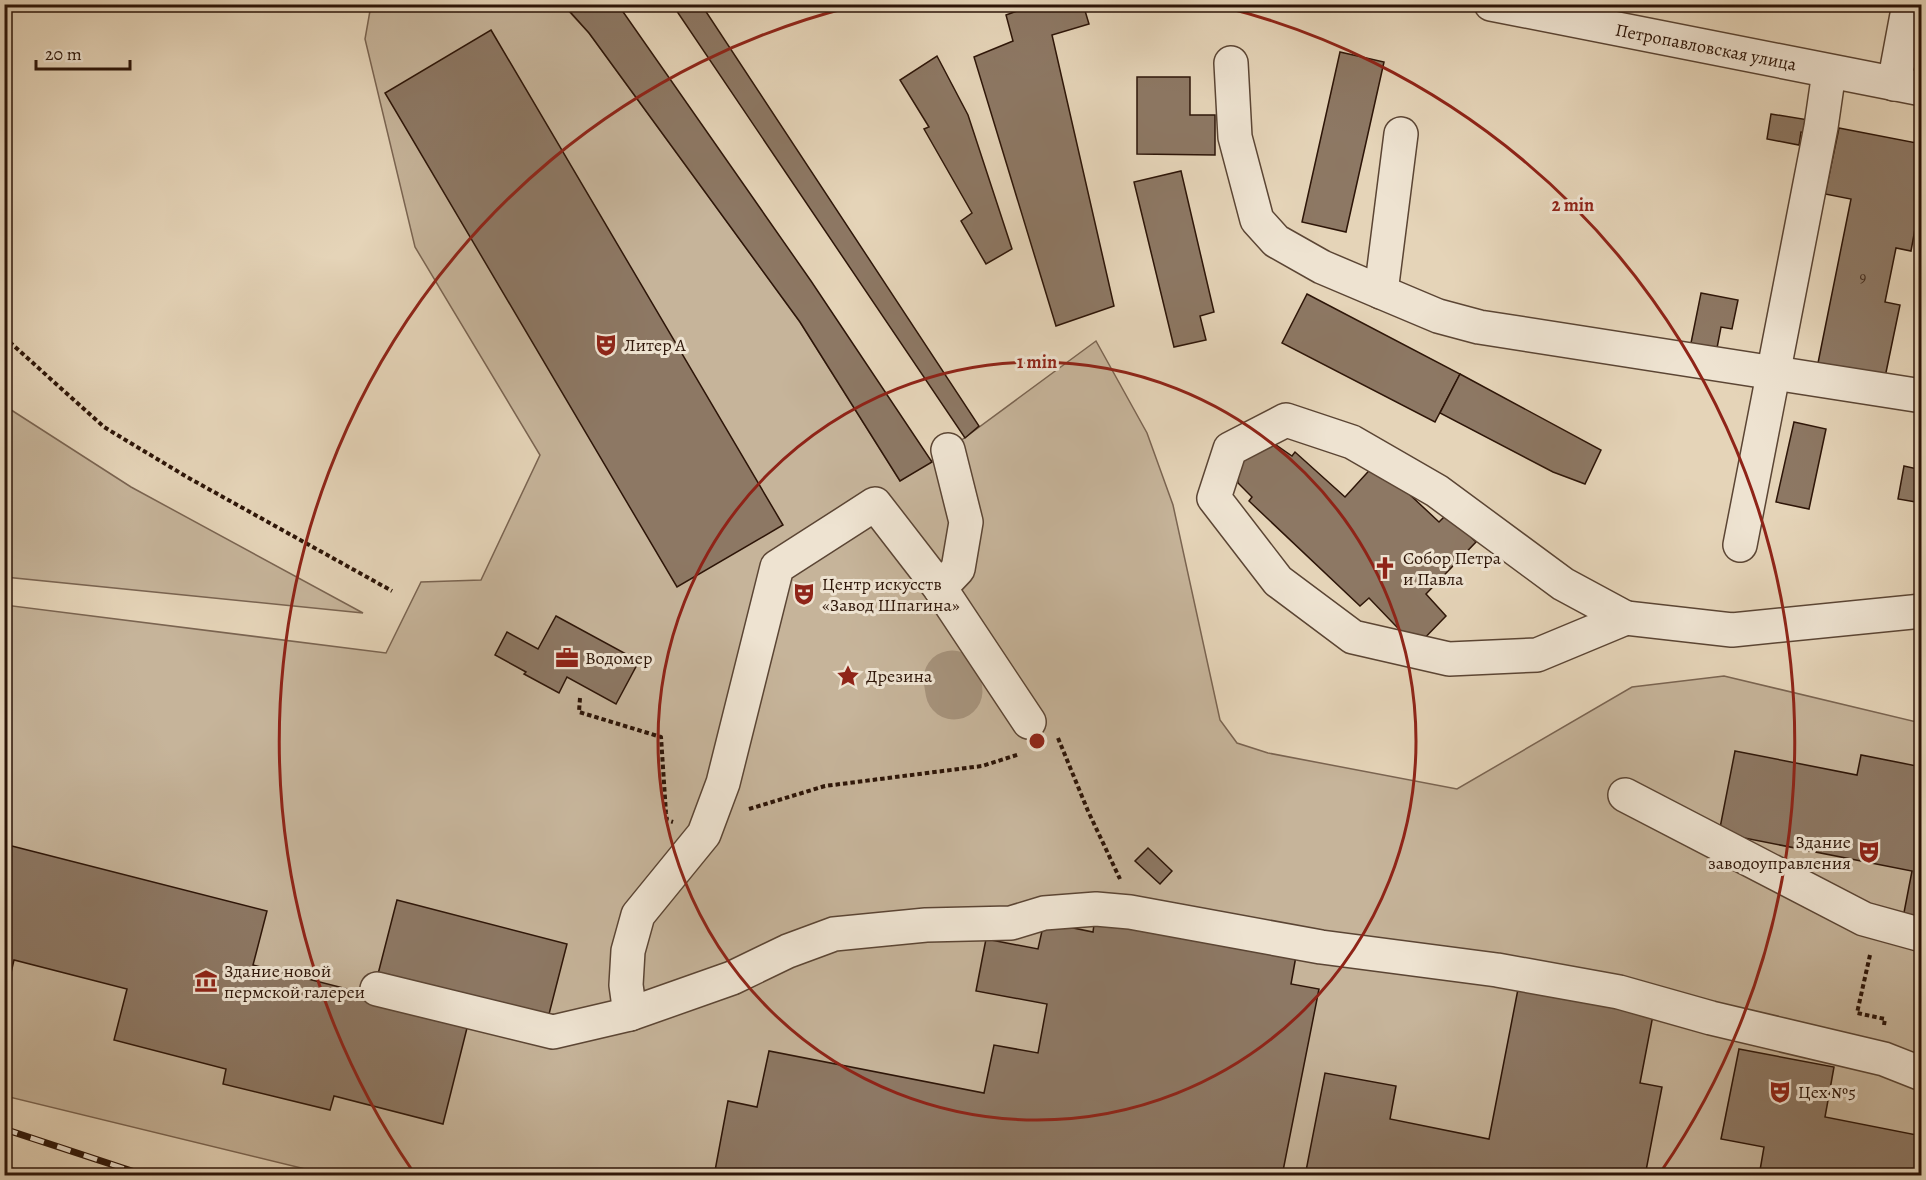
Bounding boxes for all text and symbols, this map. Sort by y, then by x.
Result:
street label: Петропавловская улица [1613,18,1799,76]
scale bar [36,33,130,71]
text: 20 m [45,42,82,66]
text: 2 min [1552,193,1594,217]
house number: 9 [1860,267,1867,287]
theatre icon: Литер А [593,332,619,358]
place label: Литер А [624,333,686,357]
text: 1 min [1017,350,1057,374]
place label: Собор Петра и Павла [1403,546,1502,591]
church icon: Собор Петра и Павла [1372,555,1398,581]
place label: Центр искусств «Завод Шпагина» [822,572,960,617]
theatre icon: Центр искусств «Завод Шпагина» [791,581,817,607]
office icon: Водомер [554,645,580,671]
place label: Водомер [585,646,652,670]
place icon: Дрезина [835,663,861,689]
place label: Дрезина [866,664,933,688]
centre of rings [1027,731,1047,751]
place label: Здание заводоуправления [1708,830,1851,875]
theatre icon: Здание заводоуправления [1856,839,1882,865]
place label: Здание новой пермской галереи [224,959,365,1004]
museum icon: Здание новой пермской галереи [193,968,219,994]
theatre icon: Цех №5 [1767,1079,1793,1105]
place label: Цех №5 [1798,1080,1856,1104]

